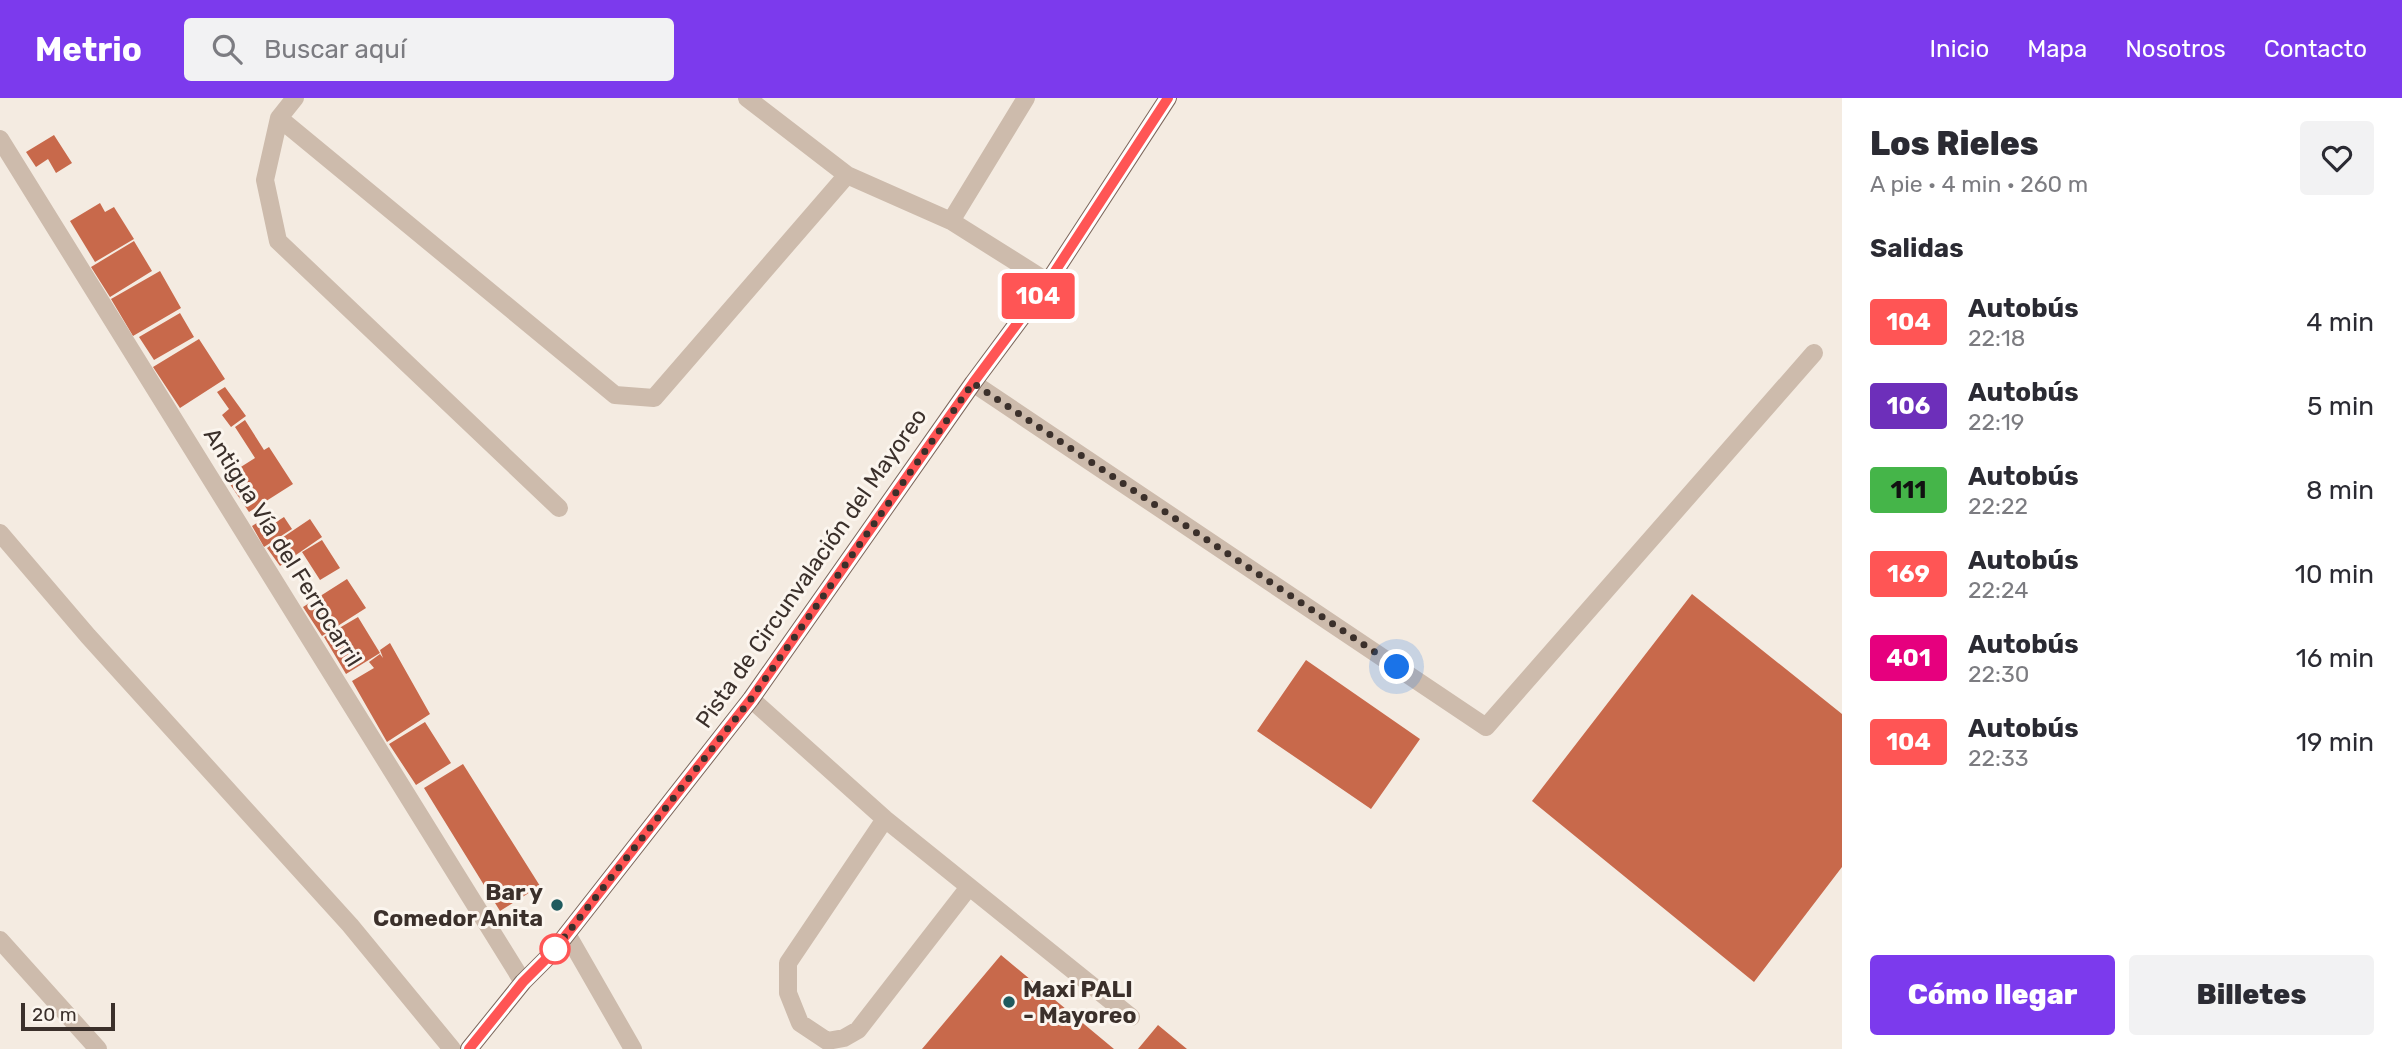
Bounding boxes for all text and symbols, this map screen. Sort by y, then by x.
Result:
search box [184,18,674,81]
text: Metrio [35,30,142,69]
icon: search [208,30,246,68]
text: Buscar aquí [264,34,406,65]
text: Inicio [1930,35,1989,63]
text: Mapa [2027,35,2087,63]
text: Nosotros [2125,35,2226,63]
text: Contacto [2264,35,2367,63]
button: heart [2300,121,2374,195]
text: Los Rieles [1870,124,2039,163]
text: A pie · 4 min · 260 m [1870,170,2088,198]
text: Salidas [1870,233,1964,264]
line badge: 104 [998,273,1078,319]
text: 104 [1016,282,1060,310]
text: Autobús [1968,293,2079,324]
text: 4 min [2306,307,2374,338]
text: 104 [1886,308,1931,336]
text: 22:18 [1968,324,2025,352]
text: Autobús [1968,377,2079,408]
text: 5 min [2307,391,2374,422]
text: 106 [1887,392,1930,420]
street label: Pista de Circunvalación del Mayoreo [689,403,933,733]
text: 22:19 [1968,408,2024,436]
street label: Antigua Vía del Ferrocarril [198,422,368,672]
text: Autobús [1968,461,2079,492]
text: 8 min [2306,475,2374,506]
text: 111 [1891,476,1926,504]
text: 22:22 [1968,492,2028,520]
text: Autobús [1968,545,2079,576]
text: 10 min [2295,559,2374,590]
text: 169 [1887,560,1930,588]
text: 22:24 [1968,576,2028,604]
text: Autobús [1968,629,2079,660]
text: 16 min [2296,643,2374,674]
text: 401 [1886,644,1931,672]
your location [1379,649,1414,684]
text: 22:30 [1968,660,2029,688]
text: Autobús [1968,713,2079,744]
text: 19 min [2296,727,2374,758]
text: 104 [1886,728,1931,756]
text: 22:33 [1968,744,2029,772]
place label: Bar y Comedor Anita [373,878,543,932]
marker: Bar y Comedor Anita [549,897,565,913]
unlabelled marker [540,934,570,964]
button: Cómo llegar [1870,955,2115,1035]
button: Billetes [2129,955,2374,1035]
place label: Maxi PALI - Mayoreo [1023,975,1136,1029]
marker: Maxi PALI - Mayoreo [1001,994,1017,1010]
scale bar [21,1000,116,1032]
text: 20 m [32,1003,77,1026]

